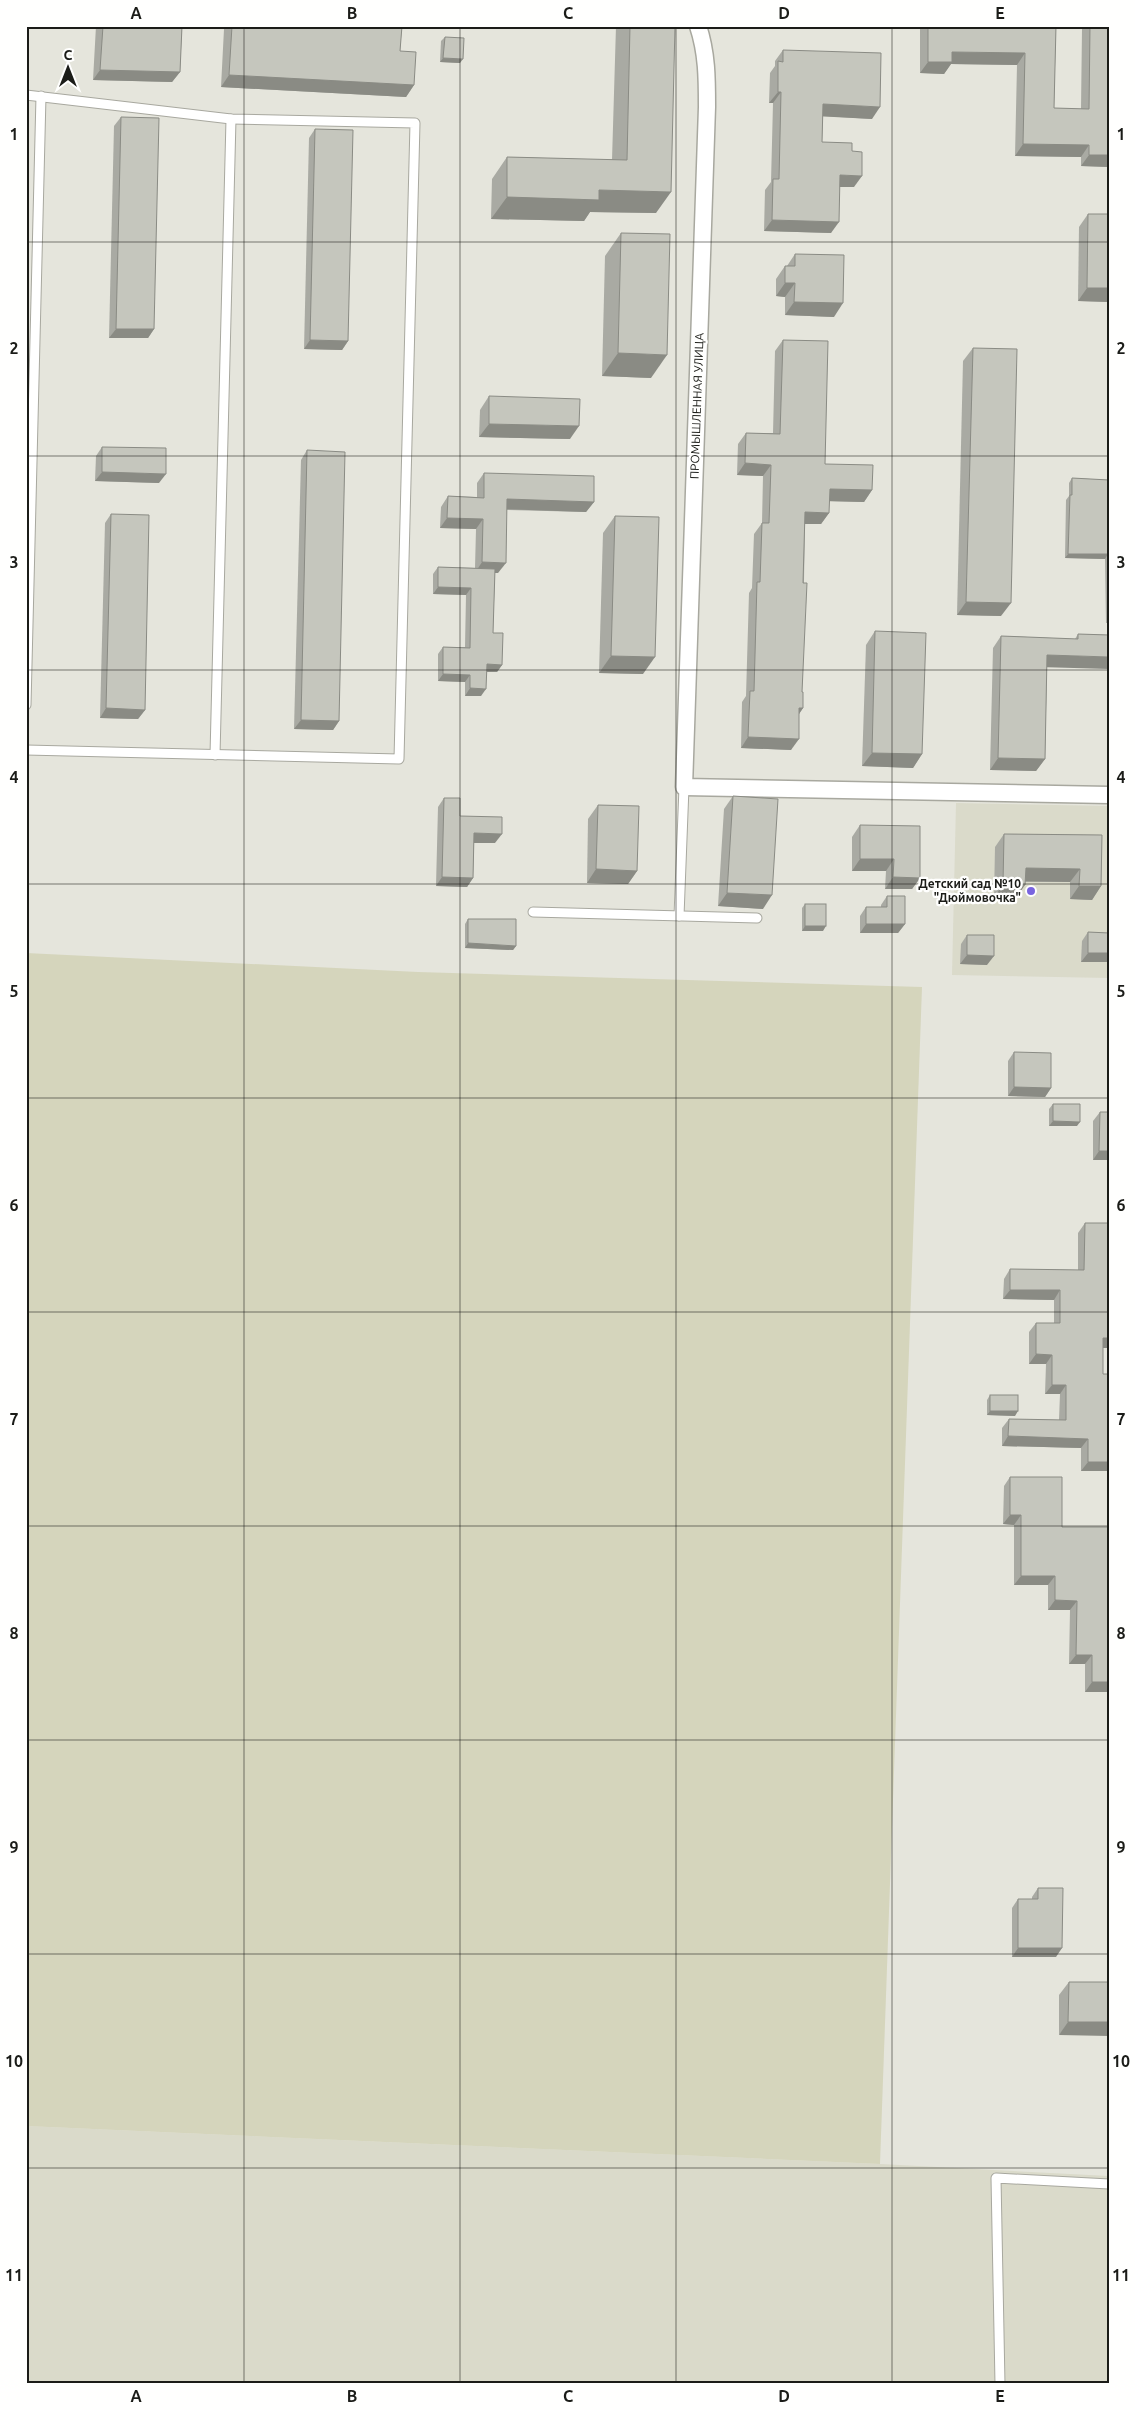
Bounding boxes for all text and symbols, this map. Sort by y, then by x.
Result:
text: A [130,4,142,22]
text: B [347,4,357,22]
text: C [563,4,573,22]
text: D [778,4,790,22]
text: E [995,4,1005,22]
north arrow [42,42,92,92]
text: С [64,47,73,63]
text: 1 [9,125,19,143]
text: 1 [1116,125,1126,143]
street label: ПРОМЫШЛЕННАЯ УЛИЦА [687,332,706,479]
text: 2 [9,339,19,357]
text: 2 [1116,339,1126,357]
text: 3 [9,553,19,571]
text: 3 [1116,553,1126,571]
text: 4 [9,768,19,786]
text: 4 [1116,768,1126,786]
place label: Детский сад №10 "Дюймовочка" [918,877,1021,904]
marker: Детский сад №10 "Дюймовочка" [1025,885,1037,897]
text: 5 [9,982,19,1000]
text: 5 [1116,982,1126,1000]
text: 6 [9,1196,19,1214]
text: 6 [1116,1196,1126,1214]
text: 7 [9,1410,19,1428]
text: 7 [1116,1410,1126,1428]
text: 8 [9,1624,19,1642]
text: 8 [1116,1624,1126,1642]
text: 9 [9,1838,19,1856]
text: 9 [1116,1838,1126,1856]
text: 10 [5,2052,23,2070]
text: 10 [1112,2052,1130,2070]
text: 11 [5,2266,23,2284]
text: 11 [1112,2266,1130,2284]
text: A [130,2387,142,2405]
text: B [347,2387,357,2405]
text: C [563,2387,573,2405]
text: D [778,2387,790,2405]
text: E [995,2387,1005,2405]

